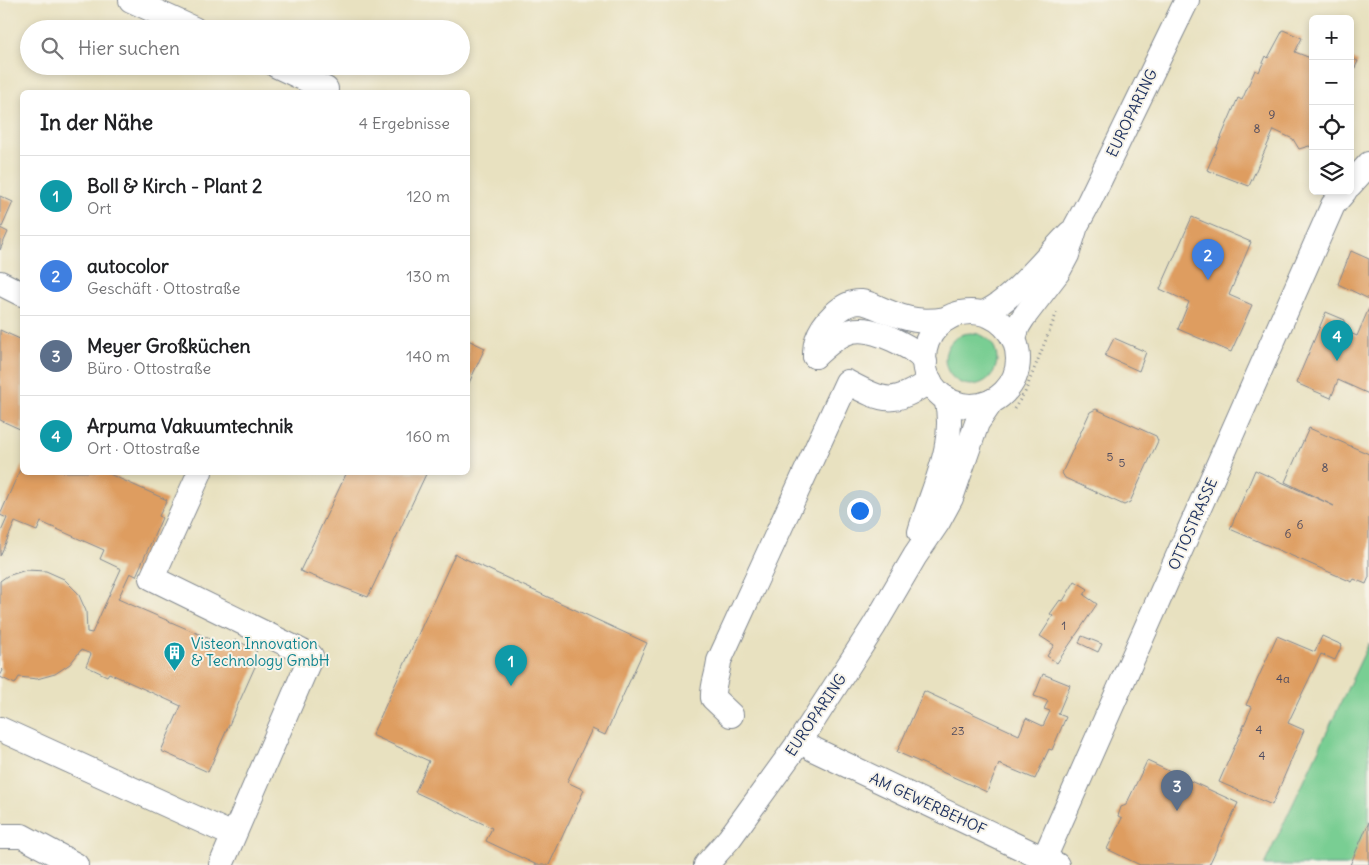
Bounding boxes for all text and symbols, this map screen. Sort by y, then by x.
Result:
map controls [1309,15,1354,195]
button: + [1309,15,1354,60]
search box [20,20,470,75]
icon: search [38,34,66,62]
text: Hier suchen [78,36,180,60]
button: − [1309,60,1354,105]
street label: EUROPARING [1102,65,1161,160]
button: locate [1309,105,1354,150]
house number: 9 [1269,107,1276,122]
text: In der Nähe [40,109,153,136]
text: 4 Ergebnisse [359,113,450,133]
house number: 8 [1254,121,1261,136]
button: layers [1309,150,1354,195]
text: Boll & Kirch - Plant 2 [87,174,262,198]
text: 1 [53,186,59,206]
text: 120 m [407,186,450,206]
text: Ort [87,198,111,218]
pin: 2 [1192,239,1224,280]
text: autocolor [87,254,169,278]
text: 2 [52,266,60,286]
text: 130 m [406,266,450,286]
text: Geschäft · Ottostraße [87,278,240,298]
pin: 4 [1321,320,1353,361]
text: Meyer Großküchen [87,334,251,358]
text: 3 [51,346,61,366]
text: 140 m [406,346,450,366]
text: Büro · Ottostraße [87,358,211,378]
text: Arpuma Vakuumtechnik [87,414,293,438]
text: 4 [51,426,61,446]
text: 160 m [406,426,450,446]
text: Ort · Ottostraße [87,438,200,458]
house number: 5 [1107,449,1114,464]
house number: 5 [1119,455,1126,470]
house number: 8 [1322,460,1329,475]
street label: OTTOSTRASSE [1164,475,1221,573]
your location [847,498,873,524]
house number: 6 [1297,517,1304,532]
house number: 6 [1285,526,1292,541]
house number: 1 [1062,618,1066,633]
place label: Visteon Innovation & Technology GmbH [191,634,330,670]
building icon: Visteon Innovation & Technology GmbH [163,641,187,672]
pin: 1 [495,645,527,686]
street label: EUROPARING [781,670,850,760]
house number: 4a [1276,671,1290,686]
house number: 4 [1256,722,1263,737]
house number: 23 [951,723,965,738]
house number: 4 [1259,748,1266,763]
street label: AM GEWERBEHOF [867,768,990,839]
pin: 3 [1161,770,1193,811]

